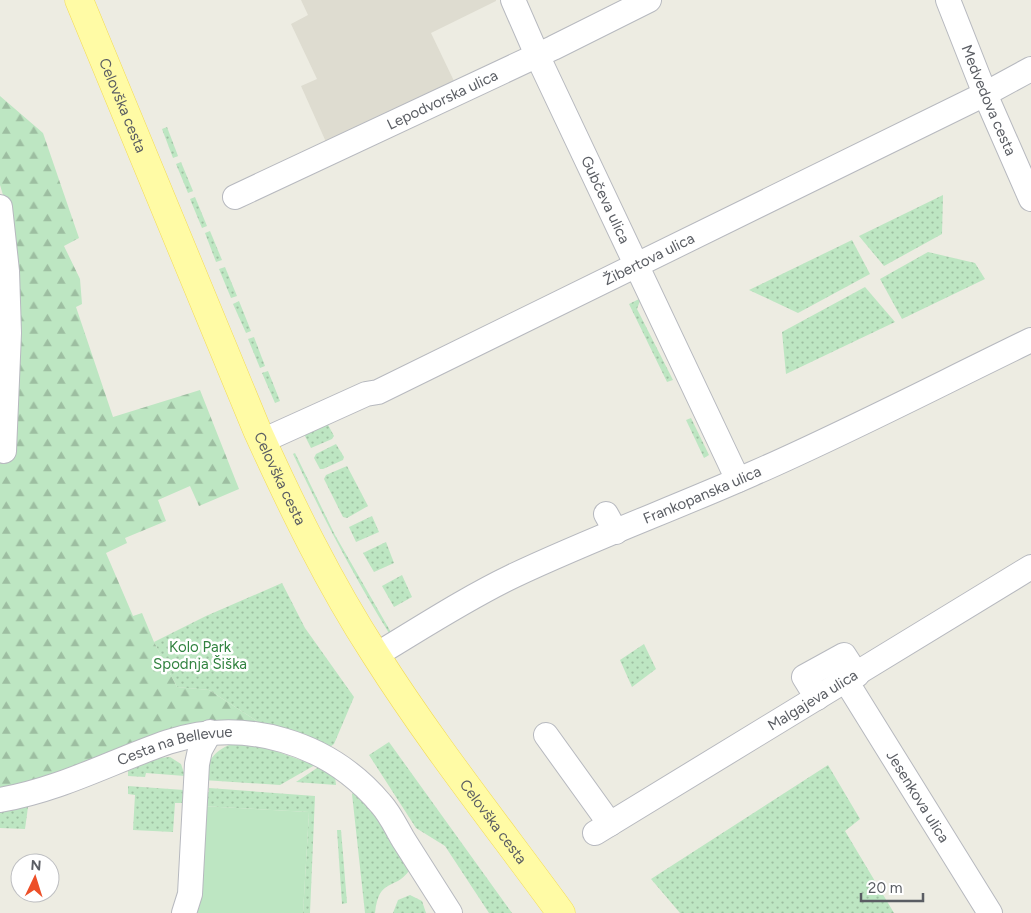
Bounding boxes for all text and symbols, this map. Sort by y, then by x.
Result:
street label: Medvedova cesta [957,42,1020,158]
street label: Celovška cesta [95,55,150,155]
street label: Lepodvorska ulica [384,66,501,134]
street label: Gubčeva ulica [577,153,634,246]
street label: Žibertova ulica [600,229,697,289]
street label: Celovška cesta [250,429,310,528]
street label: Frankopanska ulica [641,462,764,528]
park label: Kolo Park Spodnja Šiška [153,638,247,673]
street label: Malgajeva ulica [764,666,861,734]
street label: Cesta na Bellevue [115,723,233,770]
street label: Jesenkova ulica [882,747,953,846]
street label: Celovška cesta [456,776,531,868]
north arrow [10,853,60,903]
text: N [30,857,42,874]
scale bar [861,870,924,902]
text: 20 m [868,879,902,897]

